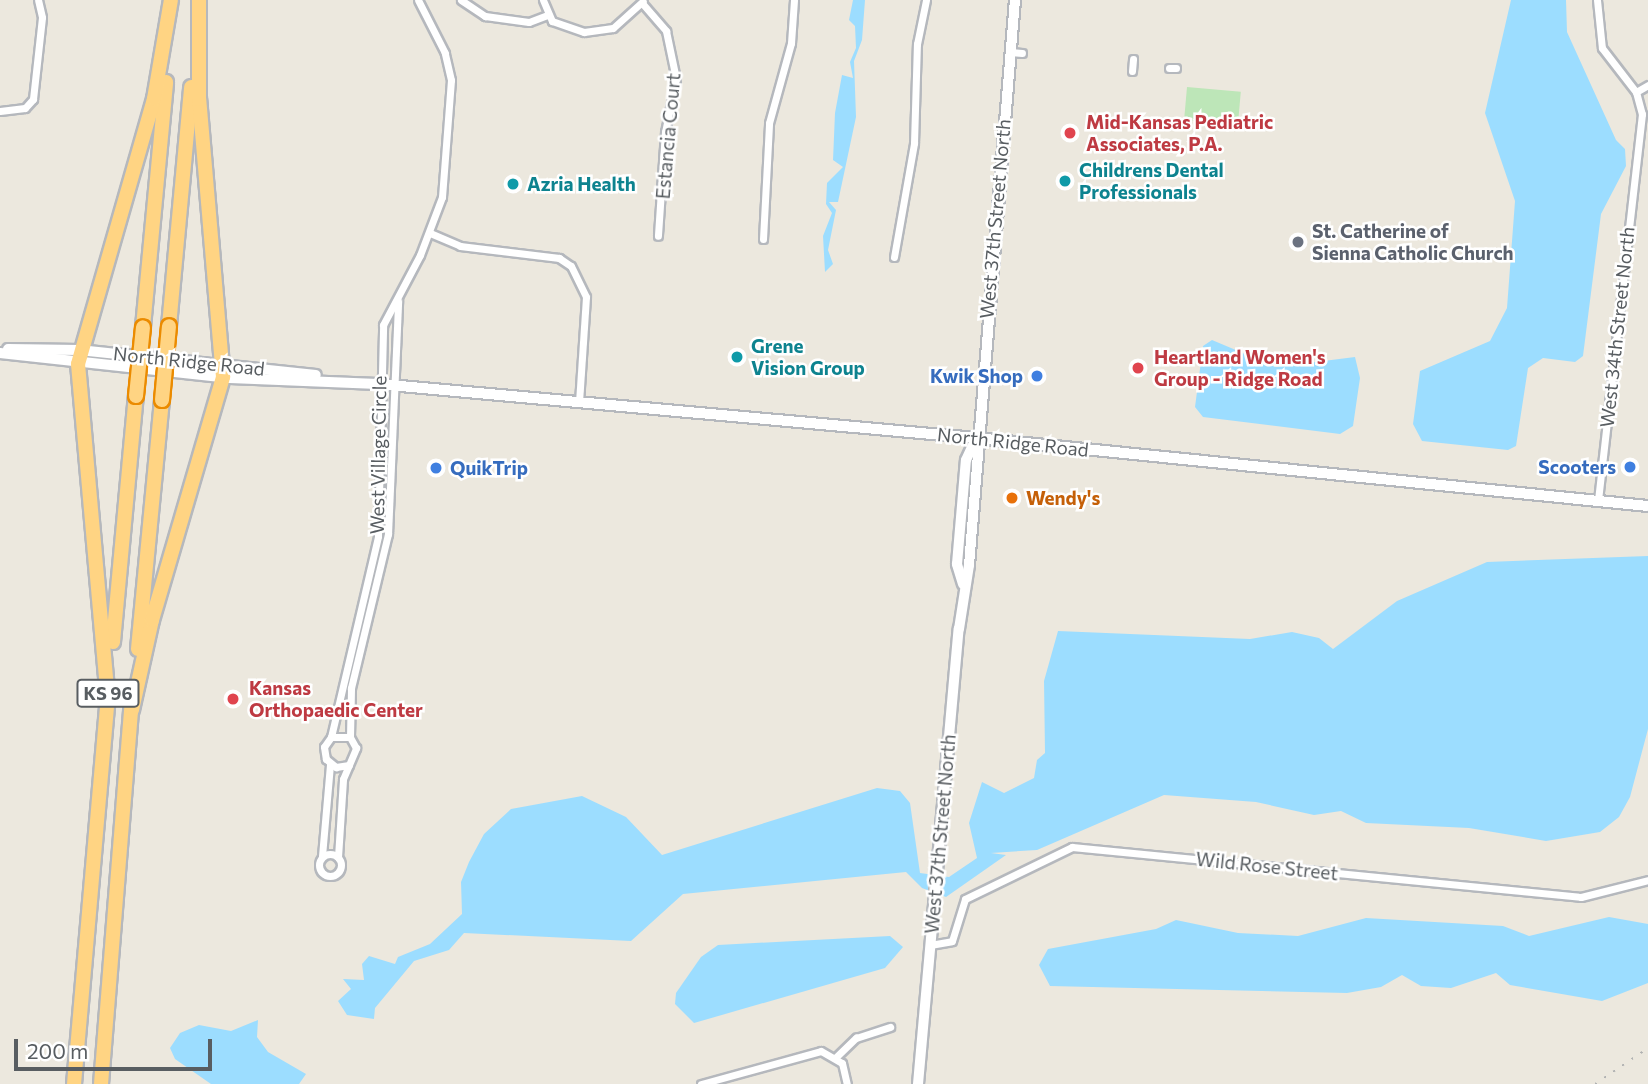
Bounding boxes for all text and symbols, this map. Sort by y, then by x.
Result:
street label: Estancia Court [651,72,685,200]
place label: Mid-Kansas Pediatric Associates, P.A. [1086,111,1273,155]
street label: West 37th Street North [975,118,1015,320]
marker: Mid-Kansas Pediatric Associates, P.A. [1060,123,1080,143]
place label: Childrens Dental Professionals [1079,159,1224,203]
place label: Azria Health [527,173,636,195]
marker: Childrens Dental Professionals [1057,173,1073,189]
marker: Azria Health [505,176,521,192]
place label: St. Catherine of Sienna Catholic Church [1312,220,1514,264]
street label: West 34th Street North [1595,225,1639,429]
marker: St. Catherine of Sienna Catholic Church [1290,234,1306,250]
place label: Grene Vision Group [751,335,865,379]
street label: North Ridge Road [112,342,266,380]
place label: Heartland Women's Group - Ridge Road [1154,346,1326,390]
marker: Grene Vision Group [729,349,745,365]
marker: Heartland Women's Group - Ridge Road [1128,358,1148,378]
place label: Kwik Shop [930,365,1023,387]
marker: Kwik Shop [1029,368,1045,384]
street label: West Village Circle [365,375,391,535]
street label: North Ridge Road [936,423,1090,461]
place label: Scooters [1538,456,1616,478]
place label: QuikTrip [450,457,528,479]
marker: Scooters [1622,459,1638,475]
marker: QuikTrip [428,460,444,476]
place label: Wendy's [1026,487,1100,509]
marker: Wendy's [1004,490,1020,506]
place label: Kansas Orthopaedic Center [249,677,423,721]
road number: KS 96 [75,678,141,708]
marker: Kansas Orthopaedic Center [223,689,243,709]
street label: West 37th Street North [920,733,960,935]
street label: Wild Rose Street [1195,847,1339,885]
scale bar [18,1024,215,1068]
text: 200 m [27,1038,88,1063]

